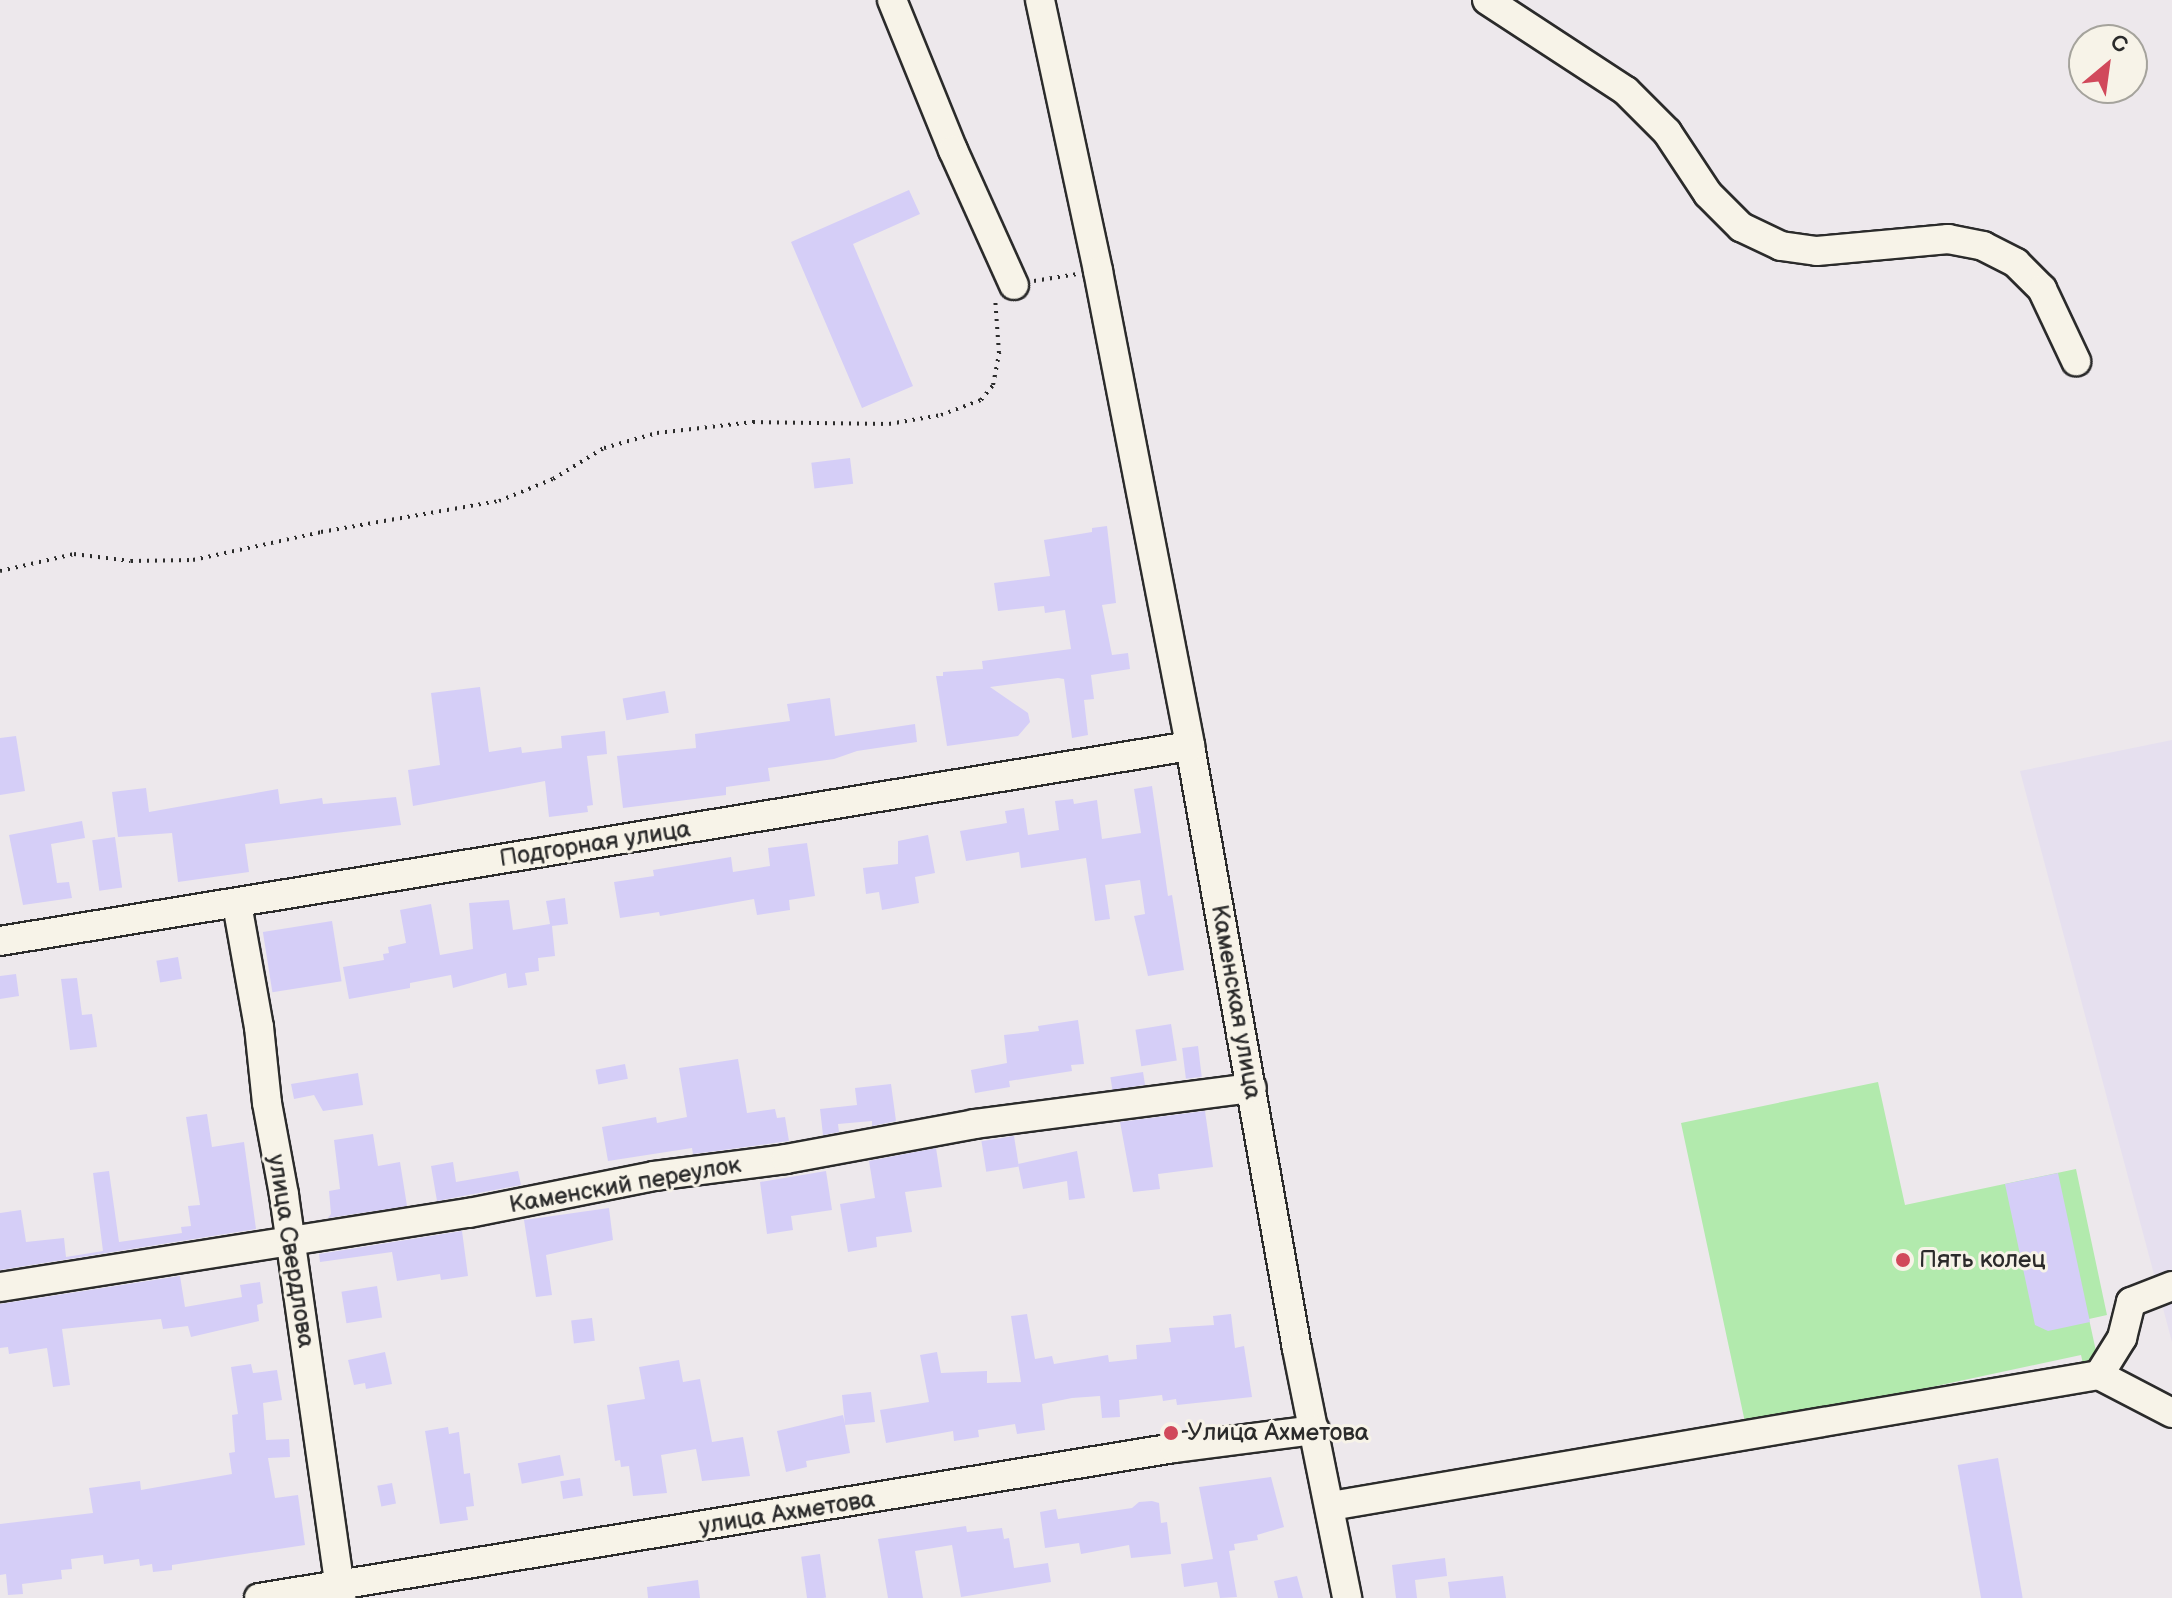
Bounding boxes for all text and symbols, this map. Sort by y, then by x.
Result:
north arrow [2068,24,2148,104]
text: С [2106,29,2132,60]
street label: Подгорная улица [497,815,693,873]
street label: Каменская улица [1205,903,1267,1101]
street label: Каменский переулок [507,1150,743,1220]
street label: улица Свердлова [261,1152,321,1350]
place label: Пять колец [1919,1246,2046,1274]
marker: Пять колец [1894,1251,1912,1269]
place label: Улица Ахметова [1187,1419,1369,1447]
marker: Улица Ахметова [1162,1424,1180,1442]
street label: улица Ахметова [697,1485,877,1541]

